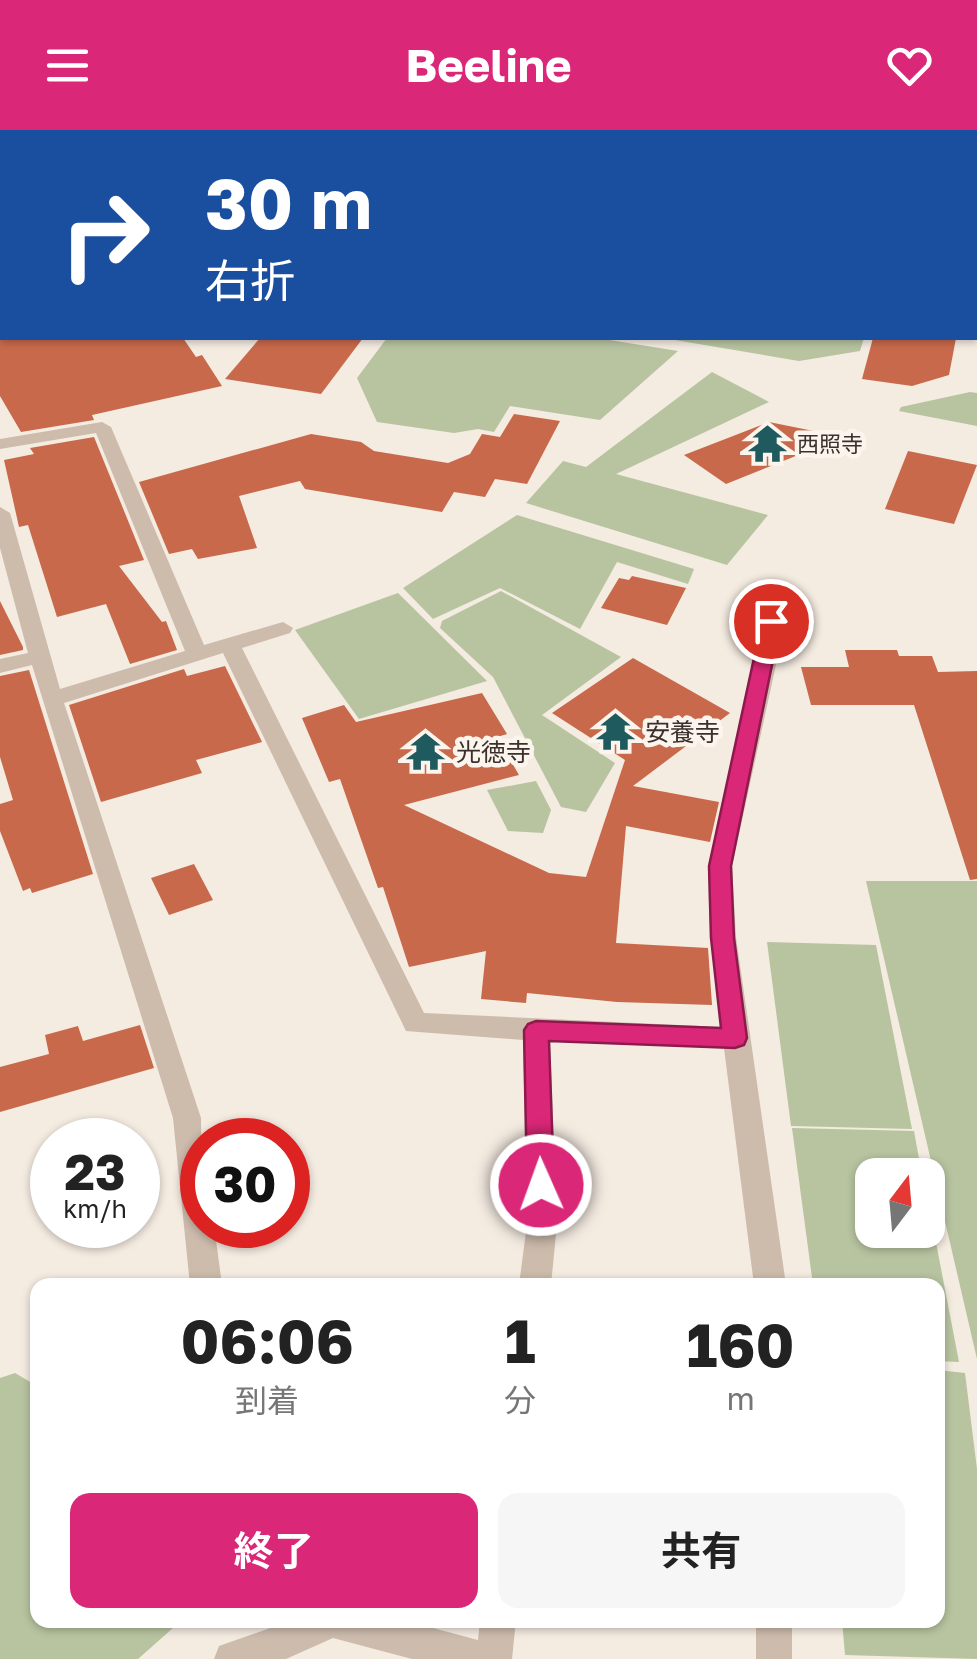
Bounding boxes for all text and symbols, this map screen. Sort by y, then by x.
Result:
icon: menu [40,38,95,93]
text: Beeline [405,38,572,92]
icon: heart [882,38,937,93]
text: 30 m [205,160,372,244]
icon: right [40,170,170,300]
text: 右折 [205,253,295,307]
temple icon: 西照寺 [746,423,788,465]
place label: 西照寺 [797,430,863,457]
pin [729,579,814,664]
icon: arrive [744,594,799,649]
temple icon: 安養寺 [594,711,636,753]
place label: 安養寺 [645,716,720,747]
temple icon: 光徳寺 [405,731,447,773]
place label: 光徳寺 [456,736,531,767]
speed limit sign: 30 [180,1118,310,1248]
position arrow [489,1133,593,1237]
text: 23 [64,1141,125,1201]
north arrow [855,1158,945,1248]
map controls [855,1158,945,1248]
text: km/h [63,1193,127,1224]
text: 06:06 [180,1304,354,1376]
text: 1 [505,1304,536,1376]
text: 160 [687,1308,795,1380]
text: m [726,1379,755,1417]
text: 到着 [235,1381,299,1419]
text: 分 [504,1381,536,1419]
button: 終了 [70,1493,478,1608]
button: 共有 [498,1493,905,1608]

